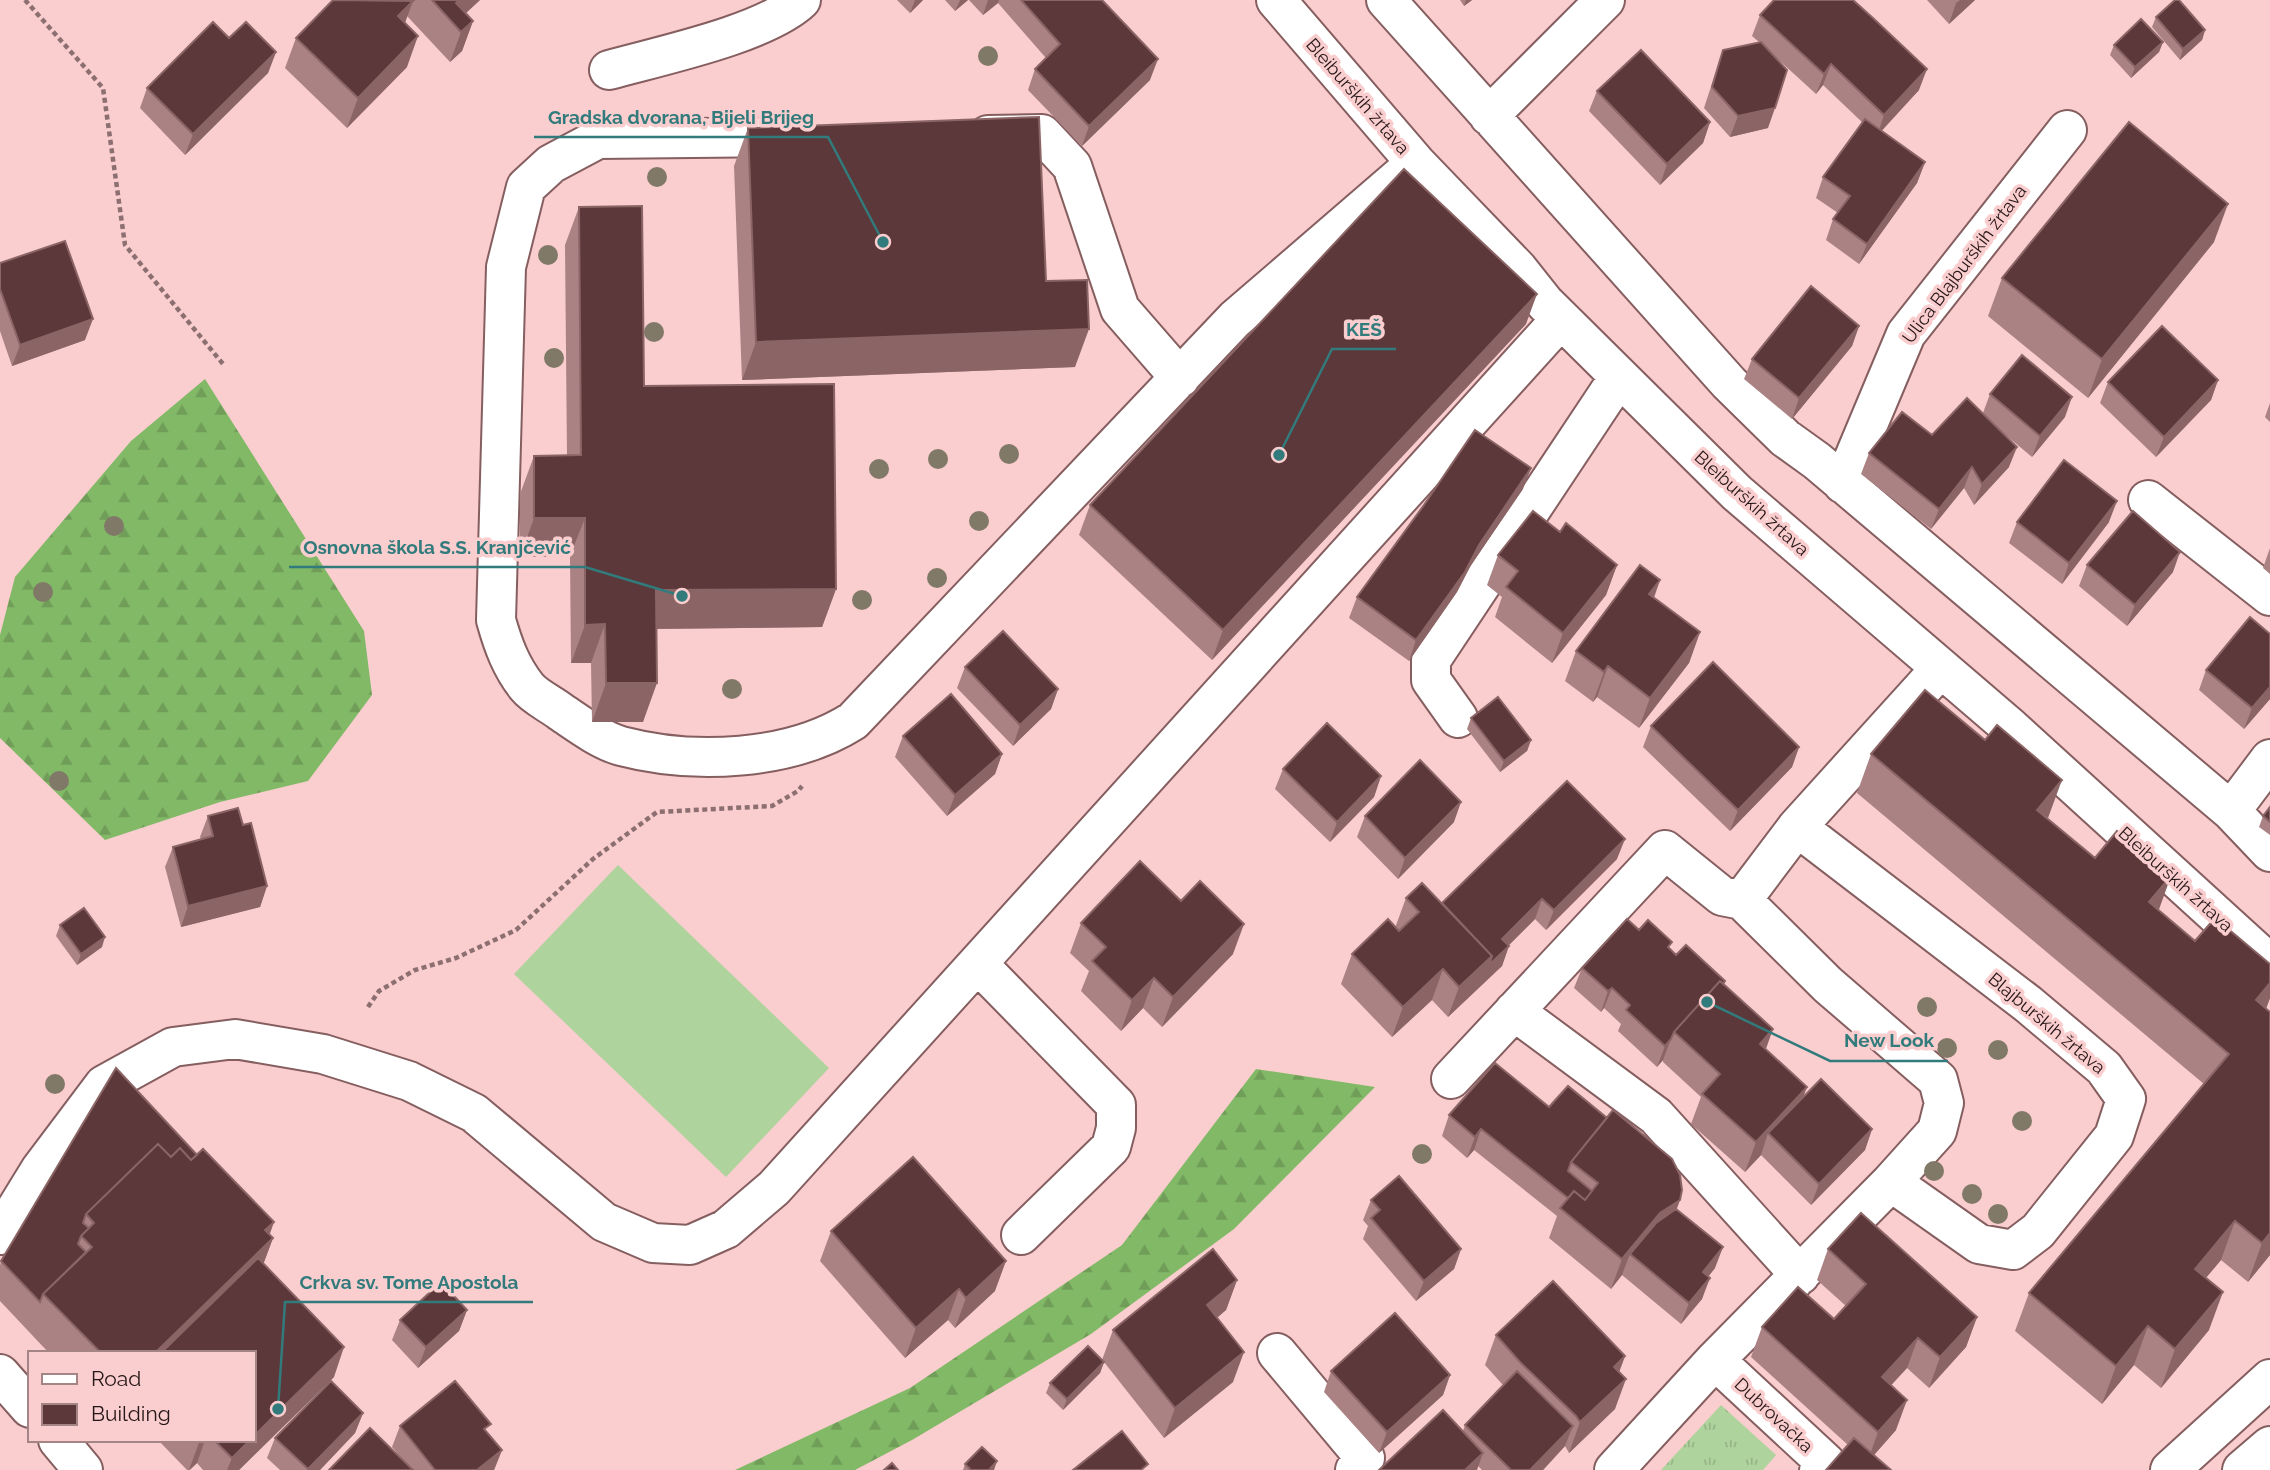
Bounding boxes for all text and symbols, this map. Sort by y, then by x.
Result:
street label: Bleiburških žrtava [1302,34,1414,158]
callout: Gradska dvorana, Bijeli Brijeg [534,97,828,137]
text: Gradska dvorana, Bijeli Brijeg [548,106,814,128]
street label: Ulica Blajburških žrtava [1898,181,2030,347]
callout: KEŠ [1332,309,1396,349]
text: KEŠ [1346,318,1382,340]
street label: Bleiburških žrtava [1690,446,1814,560]
callout: Osnovna škola S.S. Kranjčević [289,527,585,567]
text: Osnovna škola S.S. Kranjčević [303,536,571,558]
street label: Bleiburških žrtava [2114,822,2238,936]
street label: Blajburških žrtava [1984,968,2110,1078]
callout: New Look [1830,1021,1948,1061]
text: New Look [1844,1029,1934,1051]
callout: Crkva sv. Tome Apostola [285,1262,533,1302]
text: Crkva sv. Tome Apostola [299,1271,519,1293]
legend [28,1351,256,1442]
text: Road [91,1366,141,1391]
street label: Dubrovačka [1730,1373,1818,1457]
text: Building [91,1401,171,1426]

